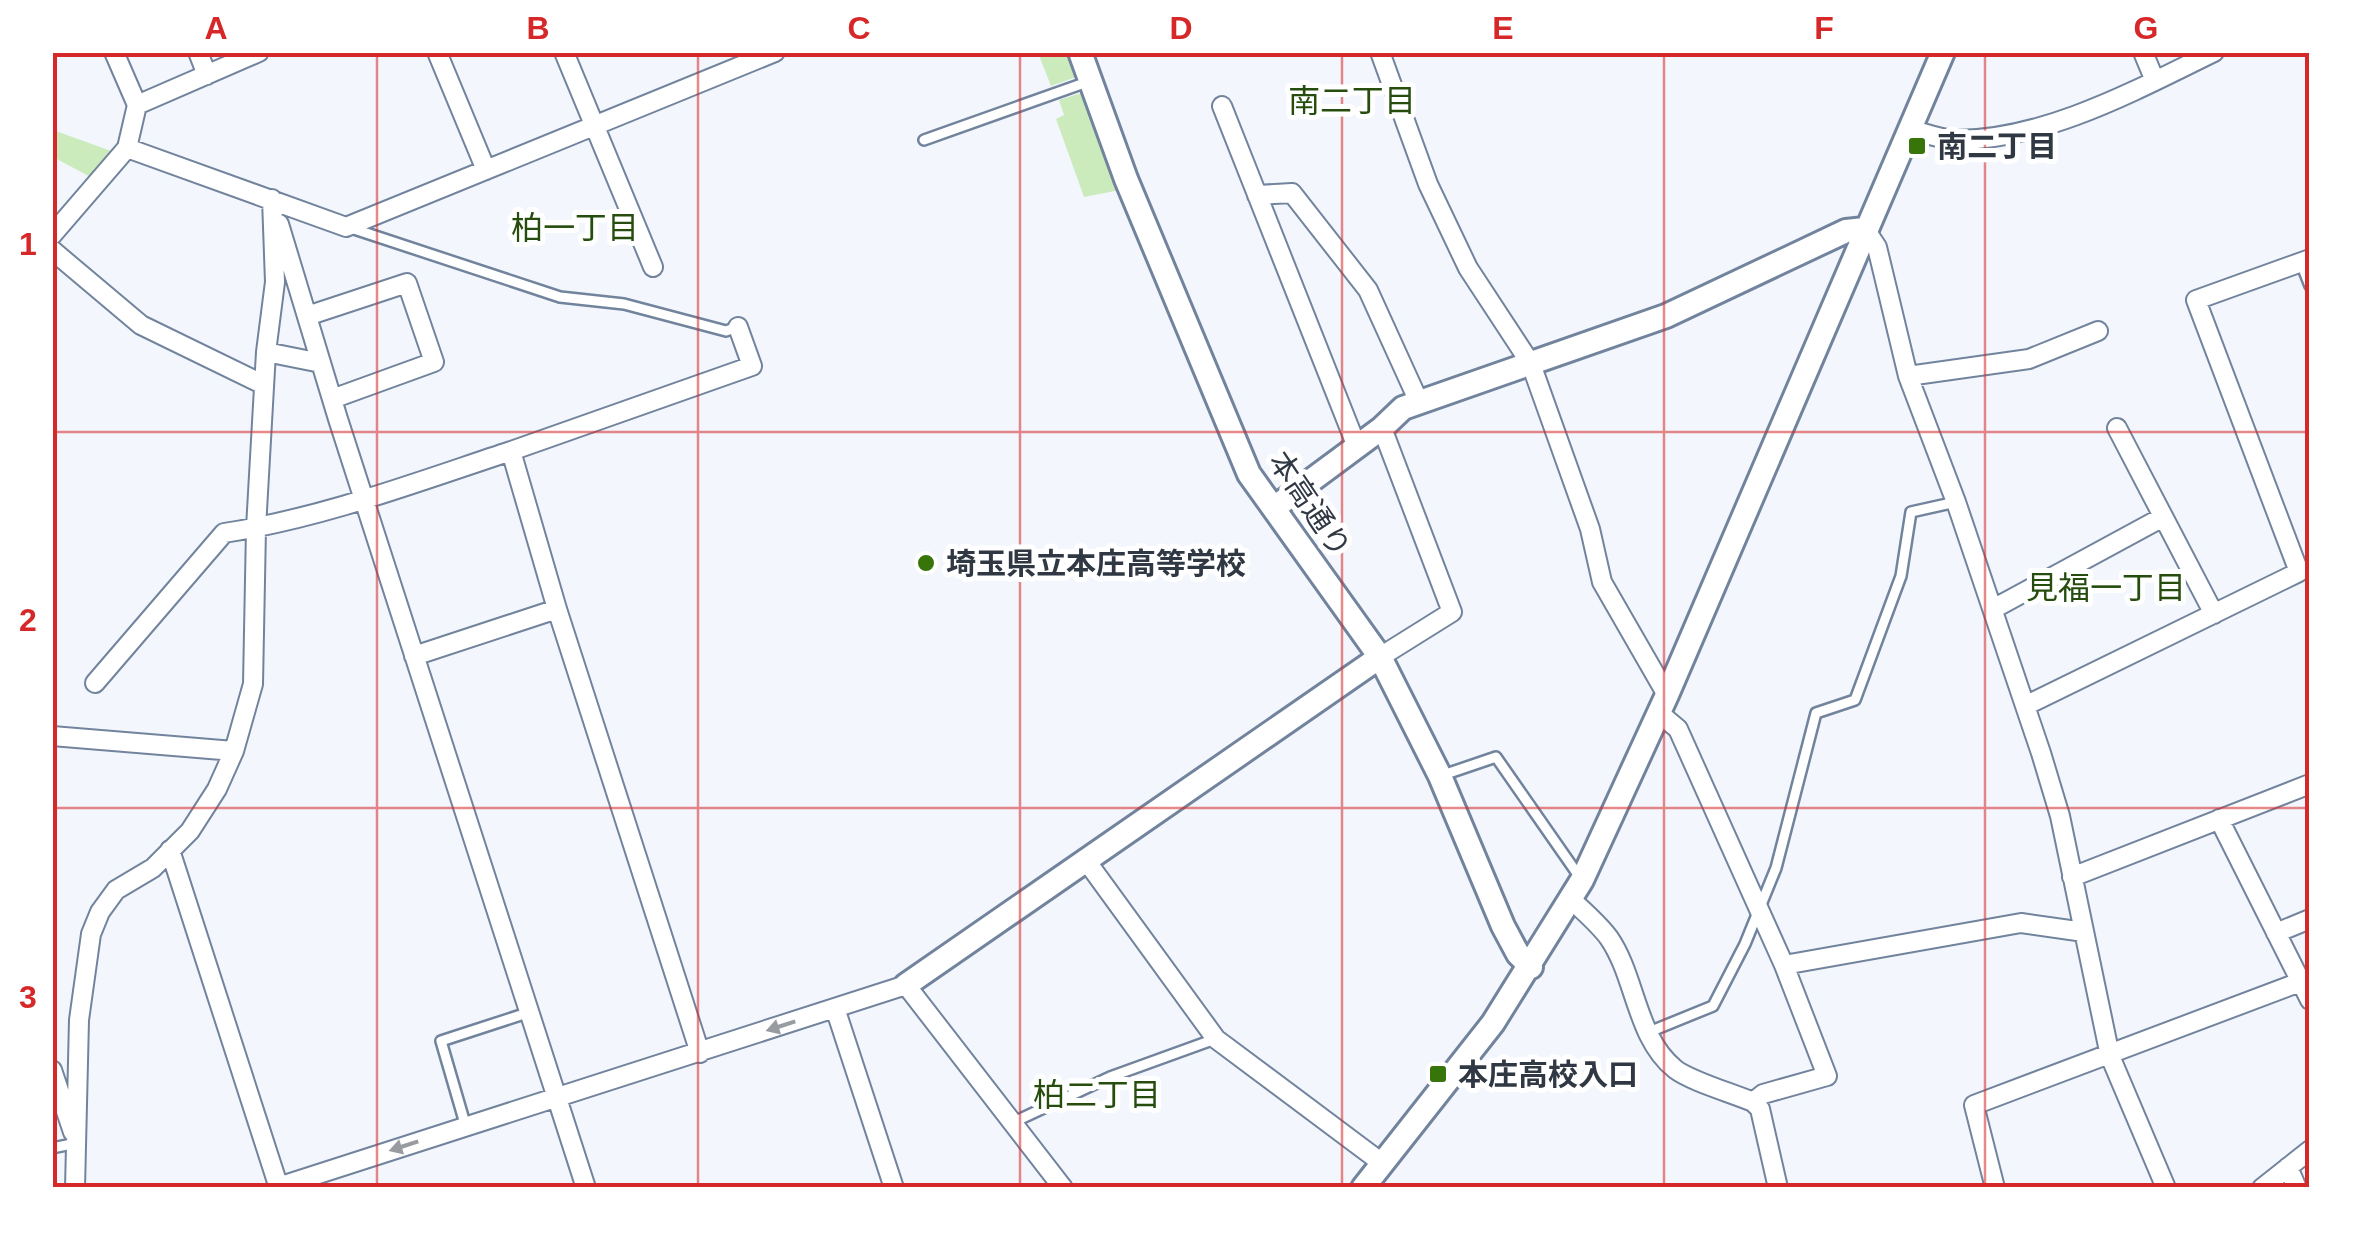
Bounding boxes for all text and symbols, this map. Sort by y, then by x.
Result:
text: A [204,10,228,46]
text: B [526,10,550,46]
text: C [847,10,871,46]
text: D [1169,10,1193,46]
text: E [1492,10,1514,46]
text: F [1814,10,1834,46]
text: G [2134,10,2158,46]
district label: 南二丁目 [1288,83,1416,119]
place label: 南二丁目 [1937,130,2057,163]
marker: 南二丁目 [1906,135,1928,157]
district label: 柏一丁目 [511,210,639,246]
text: 1 [19,226,37,262]
street label: 本高通り [1263,445,1357,563]
place label: 埼玉県立本庄高等学校 [946,547,1246,580]
marker: 埼玉県立本庄高等学校 [915,552,937,574]
district label: 見福一丁目 [2026,570,2186,606]
text: 2 [19,602,37,638]
text: 3 [19,979,37,1015]
one-way arrow [765,1019,795,1034]
place label: 本庄高校入口 [1458,1058,1638,1091]
marker: 本庄高校入口 [1427,1063,1449,1085]
district label: 柏二丁目 [1033,1077,1161,1113]
one-way arrow [389,1140,419,1155]

